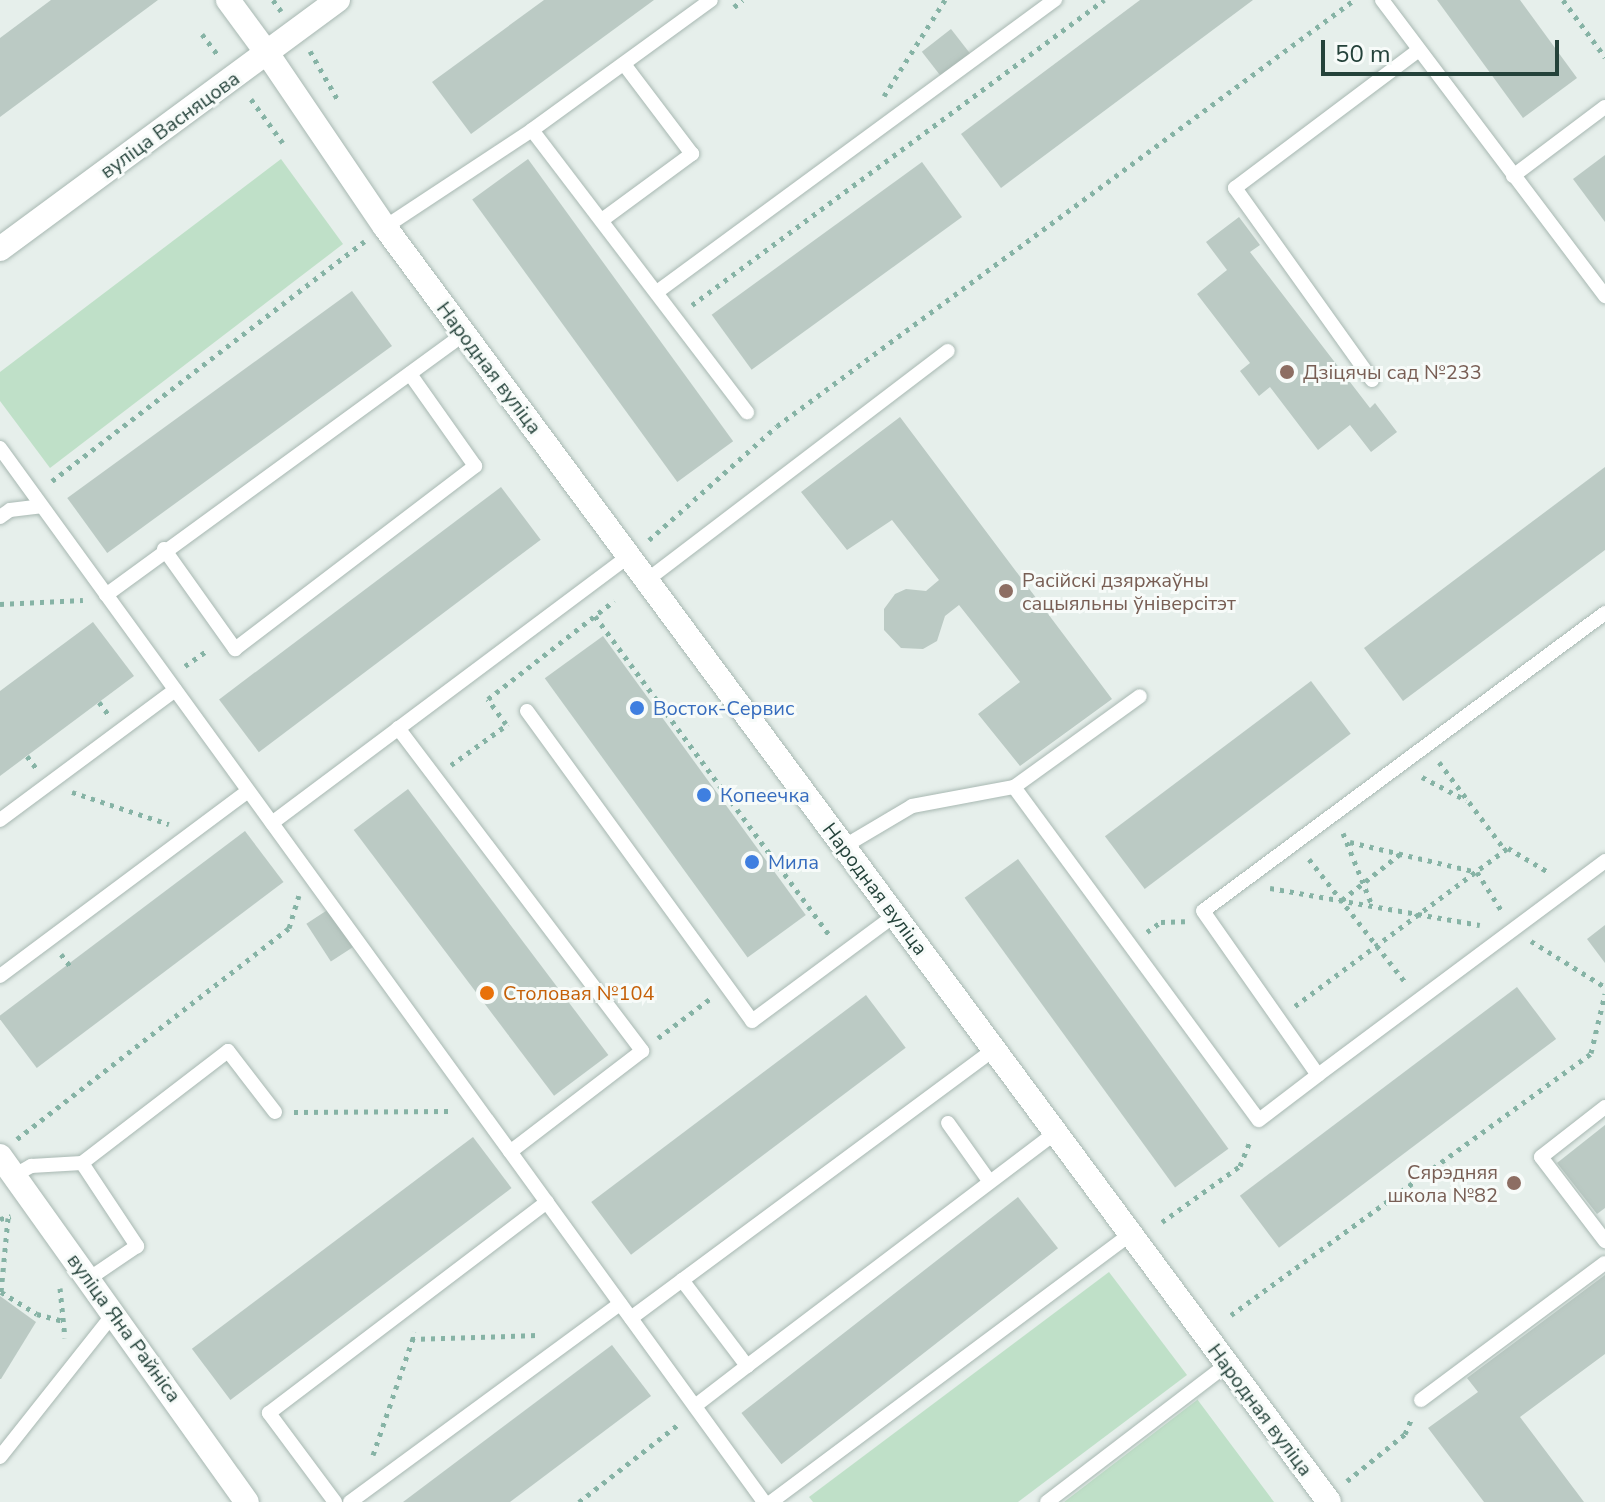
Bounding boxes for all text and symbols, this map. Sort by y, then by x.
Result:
scale bar [1325,24,1563,74]
text: 50 m [1335,38,1391,70]
street label: вуліца Васняцова [96,66,244,184]
street label: Народная вуліца [431,297,547,439]
place label: Дзіцячы сад №233 [1303,360,1482,384]
marker: Дзіцячы сад №233 [1278,363,1296,381]
place label: Расійскі дзяржаўны сацыяльны ўніверсітэт [1022,568,1236,615]
marker: Расійскі дзяржаўны сацыяльны ўніверсітэт [997,582,1015,600]
place label: Восток-Сервис [653,696,794,720]
marker: Восток-Сервис [628,699,646,717]
place label: Копеечка [720,783,810,807]
marker: Копеечка [695,786,713,804]
street label: Народная вуліца [817,818,933,960]
place label: Мила [768,850,819,874]
marker: Мила [743,853,761,871]
place label: Столовая №104 [503,981,654,1005]
marker: Столовая №104 [478,984,496,1002]
place label: Сярэдняя школа №82 [1387,1160,1498,1207]
marker: Сярэдняя школа №82 [1505,1174,1523,1192]
street label: вуліца Яна Райніса [62,1249,186,1407]
street label: Народная вуліца [1202,1339,1318,1481]

